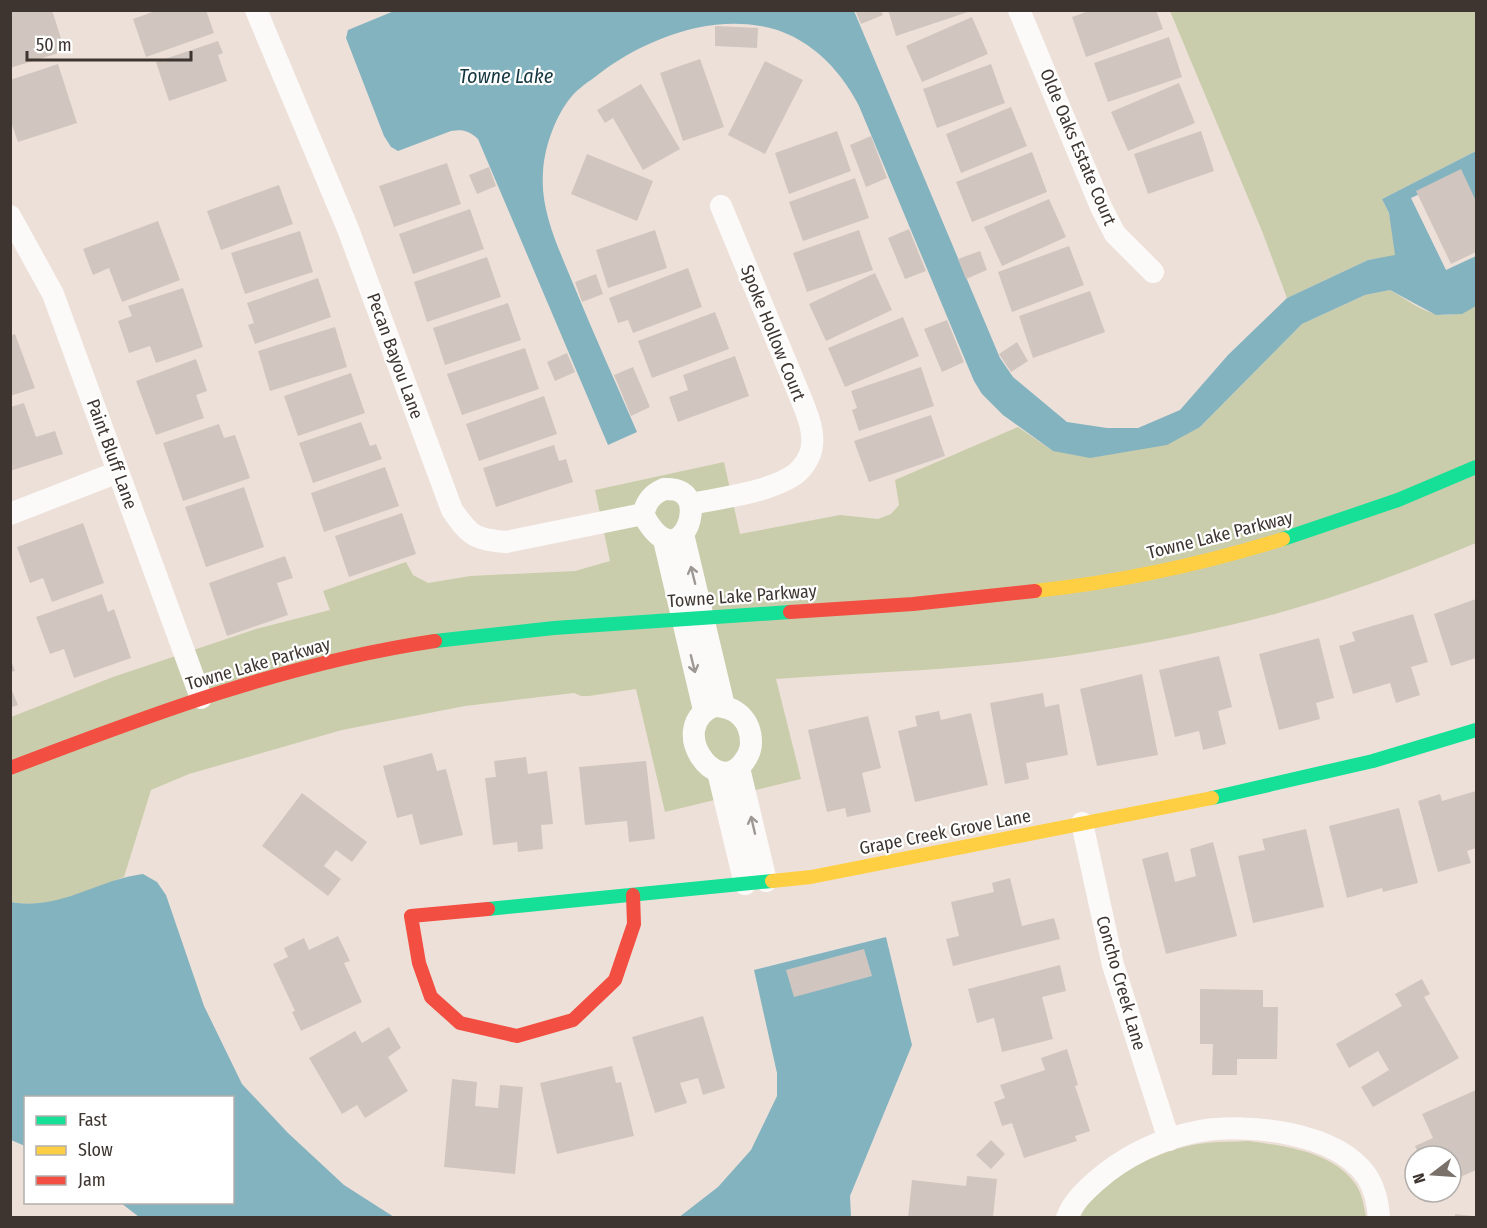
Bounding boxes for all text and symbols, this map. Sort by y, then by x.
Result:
scale bar [27,24,190,62]
text: 50 m [36,34,72,56]
water label: Towne Lake [459,64,554,88]
street label: Olde Oaks Estate Court [1035,65,1121,229]
street label: Spoke Hollow Court [736,262,810,404]
street label: Pecan Bayou Lane [362,290,428,422]
street label: Paint Bluff Lane [82,396,142,512]
street label: Towne Lake Parkway [1145,506,1295,564]
one-way arrow [686,566,698,585]
street label: Towne Lake Parkway [667,580,817,612]
street label: Towne Lake Parkway [183,633,333,695]
one-way arrow [687,654,699,673]
street label: Grape Creek Grove Lane [857,805,1033,859]
one-way arrow [746,815,758,834]
street label: Concho Creek Lane [1091,913,1151,1053]
legend [24,1096,234,1204]
text: Fast [78,1109,107,1131]
text: Slow [78,1139,113,1161]
north arrow [1403,1144,1463,1204]
text: Jam [78,1169,106,1191]
text: N [1409,1171,1430,1186]

